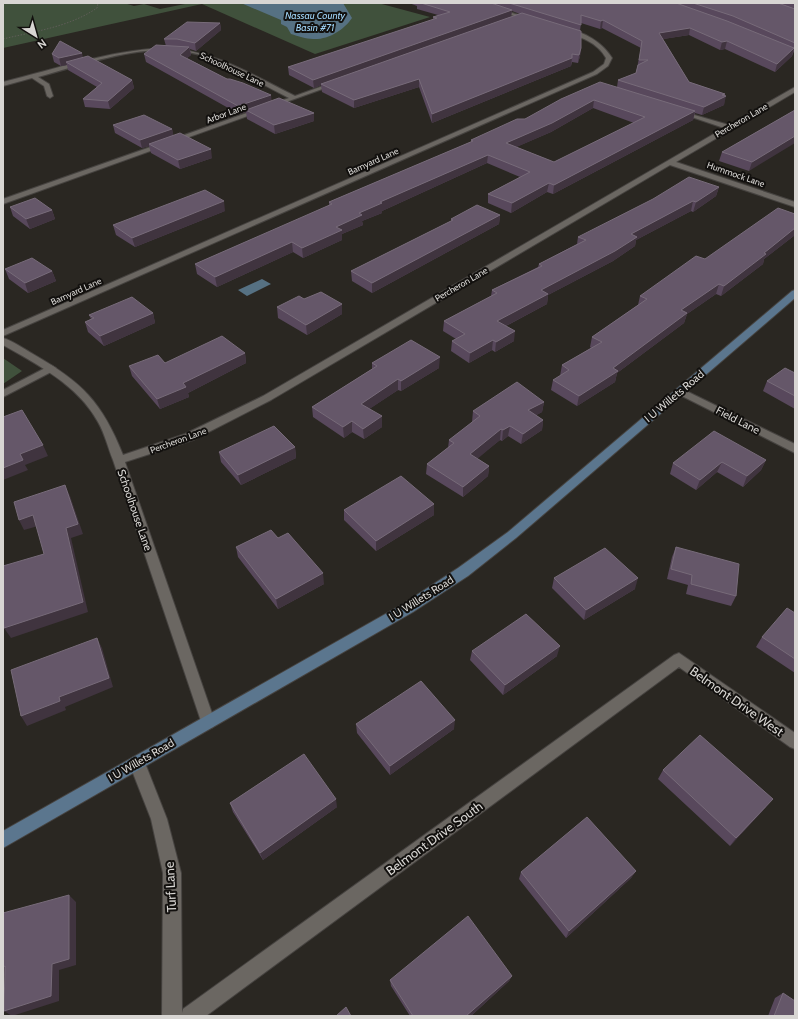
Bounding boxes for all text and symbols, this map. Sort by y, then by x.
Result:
water label: Nassau County Basin #71 [285,9,346,34]
north arrow [16,16,56,56]
text: N [35,36,49,52]
street label: Schoolhouse Lane [198,49,266,89]
street label: Percheron Lane [713,100,770,140]
street label: Arbor Lane [205,101,248,125]
street label: Barnyard Lane [346,145,400,177]
street label: Hummock Lane [706,159,767,189]
street label: Percheron Lane [433,264,490,304]
street label: Barnyard Lane [49,275,103,307]
street label: I U Willets Road [641,367,707,425]
street label: Field Lane [714,403,763,437]
street label: Percheron Lane [148,425,208,455]
street label: Schoolhouse Lane [115,467,156,553]
street label: I U Willets Road [386,573,456,623]
street label: Belmont Drive West [687,663,787,740]
street label: I U Willets Road [106,735,176,785]
street label: Belmont Drive South [383,798,485,878]
street label: Turf Lane [161,861,179,913]

